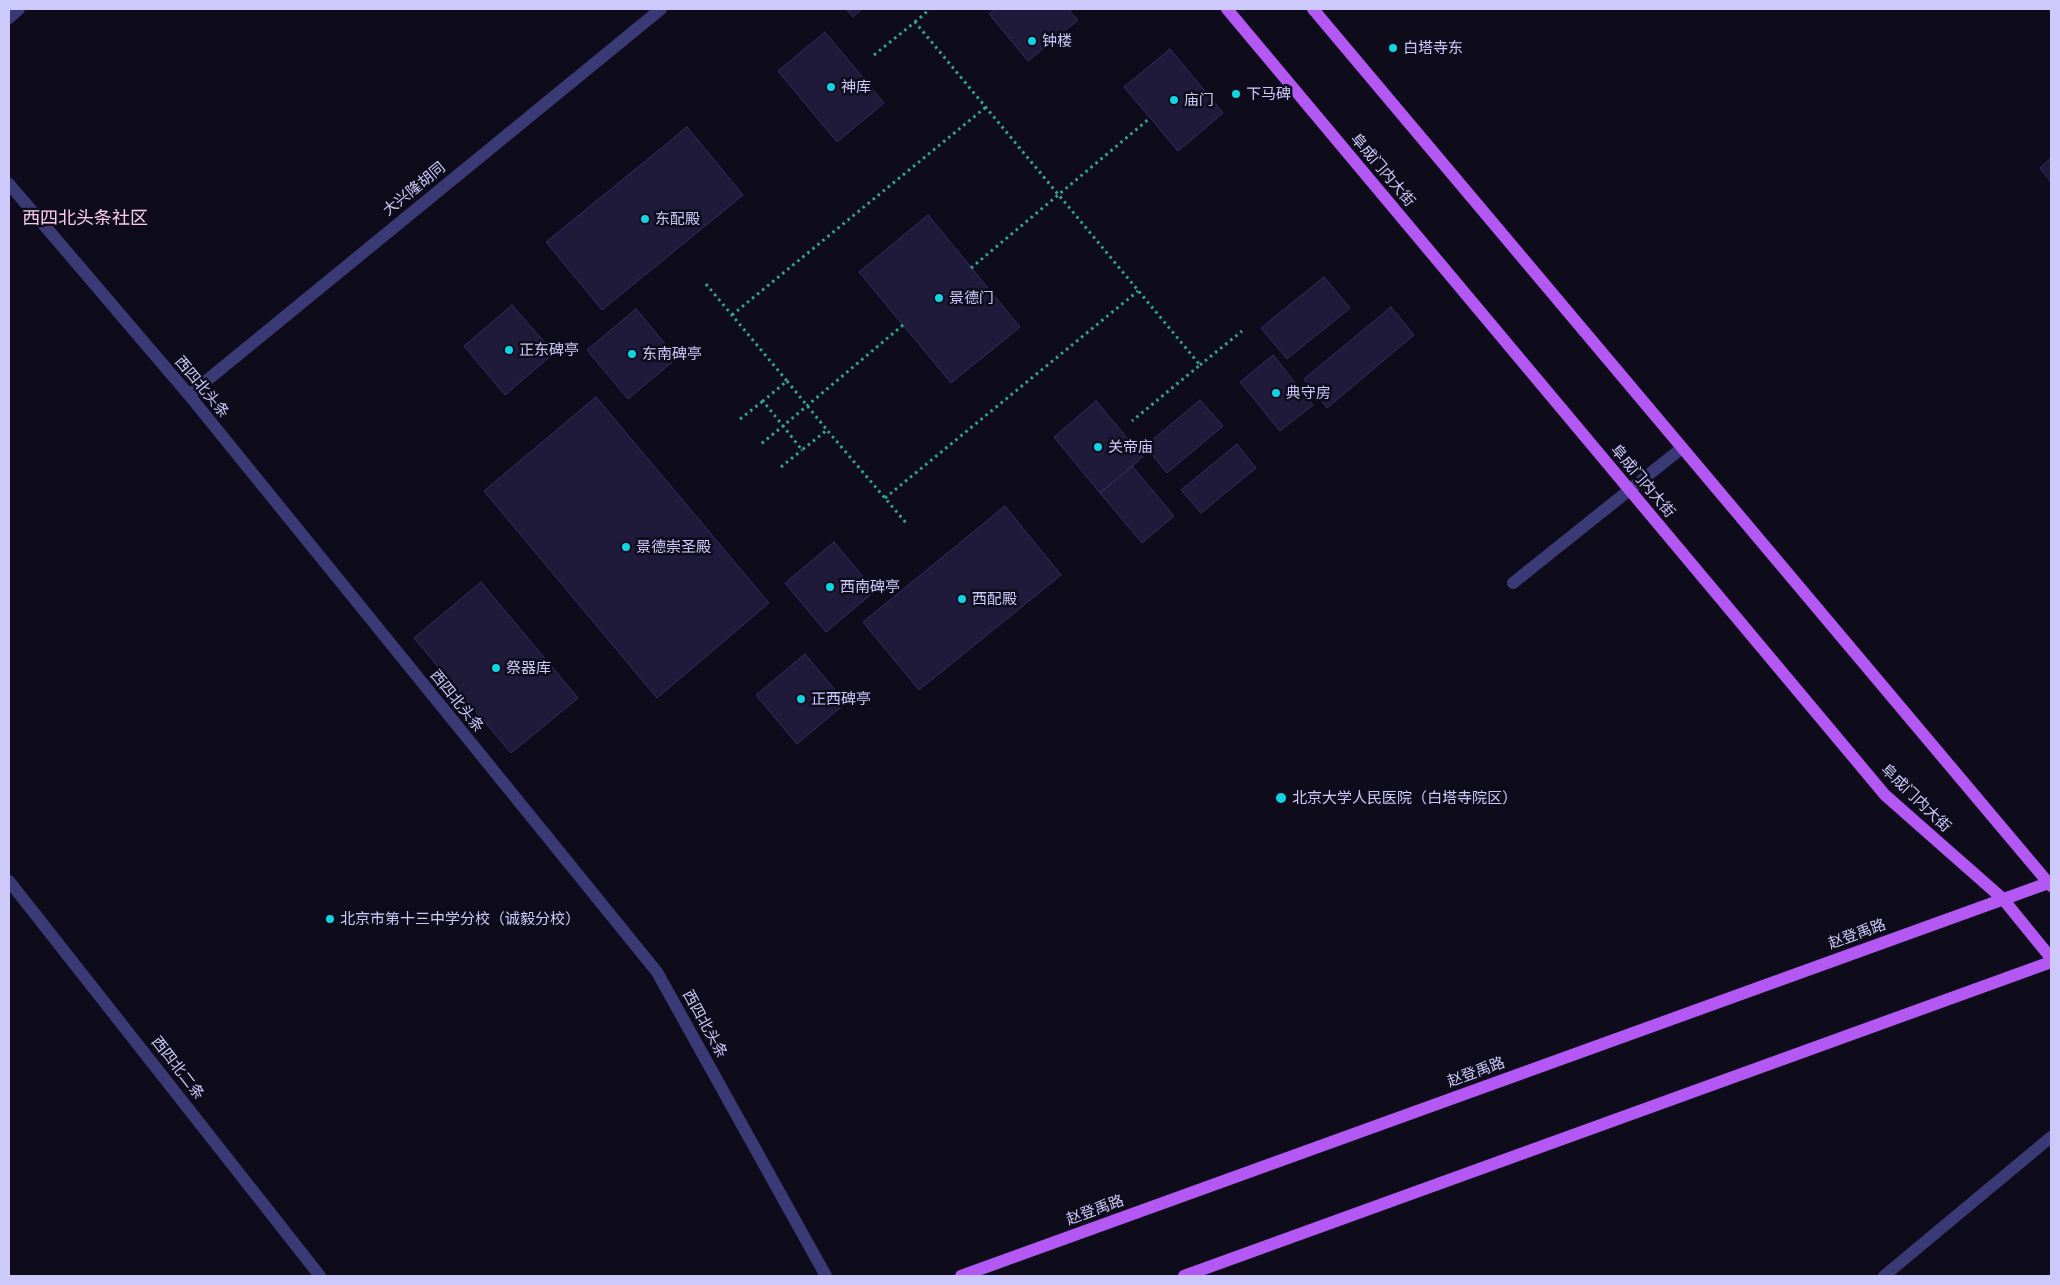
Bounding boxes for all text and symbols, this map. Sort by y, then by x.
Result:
place label: 钟楼 [1042,32,1072,50]
marker: 钟楼 [1026,35,1038,47]
place label: 白塔寺东 [1403,39,1463,57]
marker: 白塔寺东 [1387,42,1399,54]
place label: 神库 [841,78,871,96]
marker: 神库 [825,81,837,93]
place label: 下马碑 [1246,85,1291,103]
marker: 下马碑 [1230,88,1242,100]
place label: 庙门 [1184,91,1214,109]
marker: 庙门 [1168,94,1180,106]
street label: 阜成门内大街 [1347,130,1419,210]
street label: 大兴隆胡同 [379,158,449,220]
district label: 西四北头条社区 [22,207,148,229]
place label: 东配殿 [655,210,700,228]
marker: 东配殿 [639,213,651,225]
place label: 景德门 [949,289,994,307]
marker: 景德门 [933,292,945,304]
place label: 正东碑亭 [519,341,579,359]
marker: 正东碑亭 [503,344,515,356]
place label: 东南碑亭 [642,345,702,363]
marker: 东南碑亭 [626,348,638,360]
street label: 西四北头条 [171,352,233,422]
place label: 典守房 [1286,384,1331,402]
marker: 典守房 [1270,387,1282,399]
place label: 关帝庙 [1108,438,1153,456]
marker: 关帝庙 [1092,441,1104,453]
street label: 阜成门内大街 [1607,441,1679,521]
place label: 景德崇圣殿 [636,538,711,556]
marker: 景德崇圣殿 [620,541,632,553]
place label: 西南碑亭 [840,578,900,596]
marker: 西南碑亭 [824,581,836,593]
place label: 西配殿 [972,590,1017,608]
marker: 西配殿 [956,593,968,605]
place label: 祭器库 [506,659,551,677]
marker: 祭器库 [490,662,502,674]
street label: 西四北头条 [426,666,488,736]
place label: 正西碑亭 [811,690,871,708]
marker: 正西碑亭 [795,693,807,705]
street label: 阜成门内大街 [1877,760,1955,836]
place label: 北京大学人民医院（白塔寺院区） [1292,789,1517,807]
marker: 北京大学人民医院（白塔寺院区） [1274,791,1288,805]
place label: 北京市第十三中学分校（诚毅分校） [340,910,580,928]
marker: 北京市第十三中学分校（诚毅分校） [324,913,336,925]
street label: 赵登禹路 [1826,915,1888,953]
street label: 西四北头条 [679,987,731,1061]
street label: 西四北二条 [148,1033,208,1103]
street label: 赵登禹路 [1445,1053,1507,1091]
street label: 赵登禹路 [1064,1191,1126,1229]

